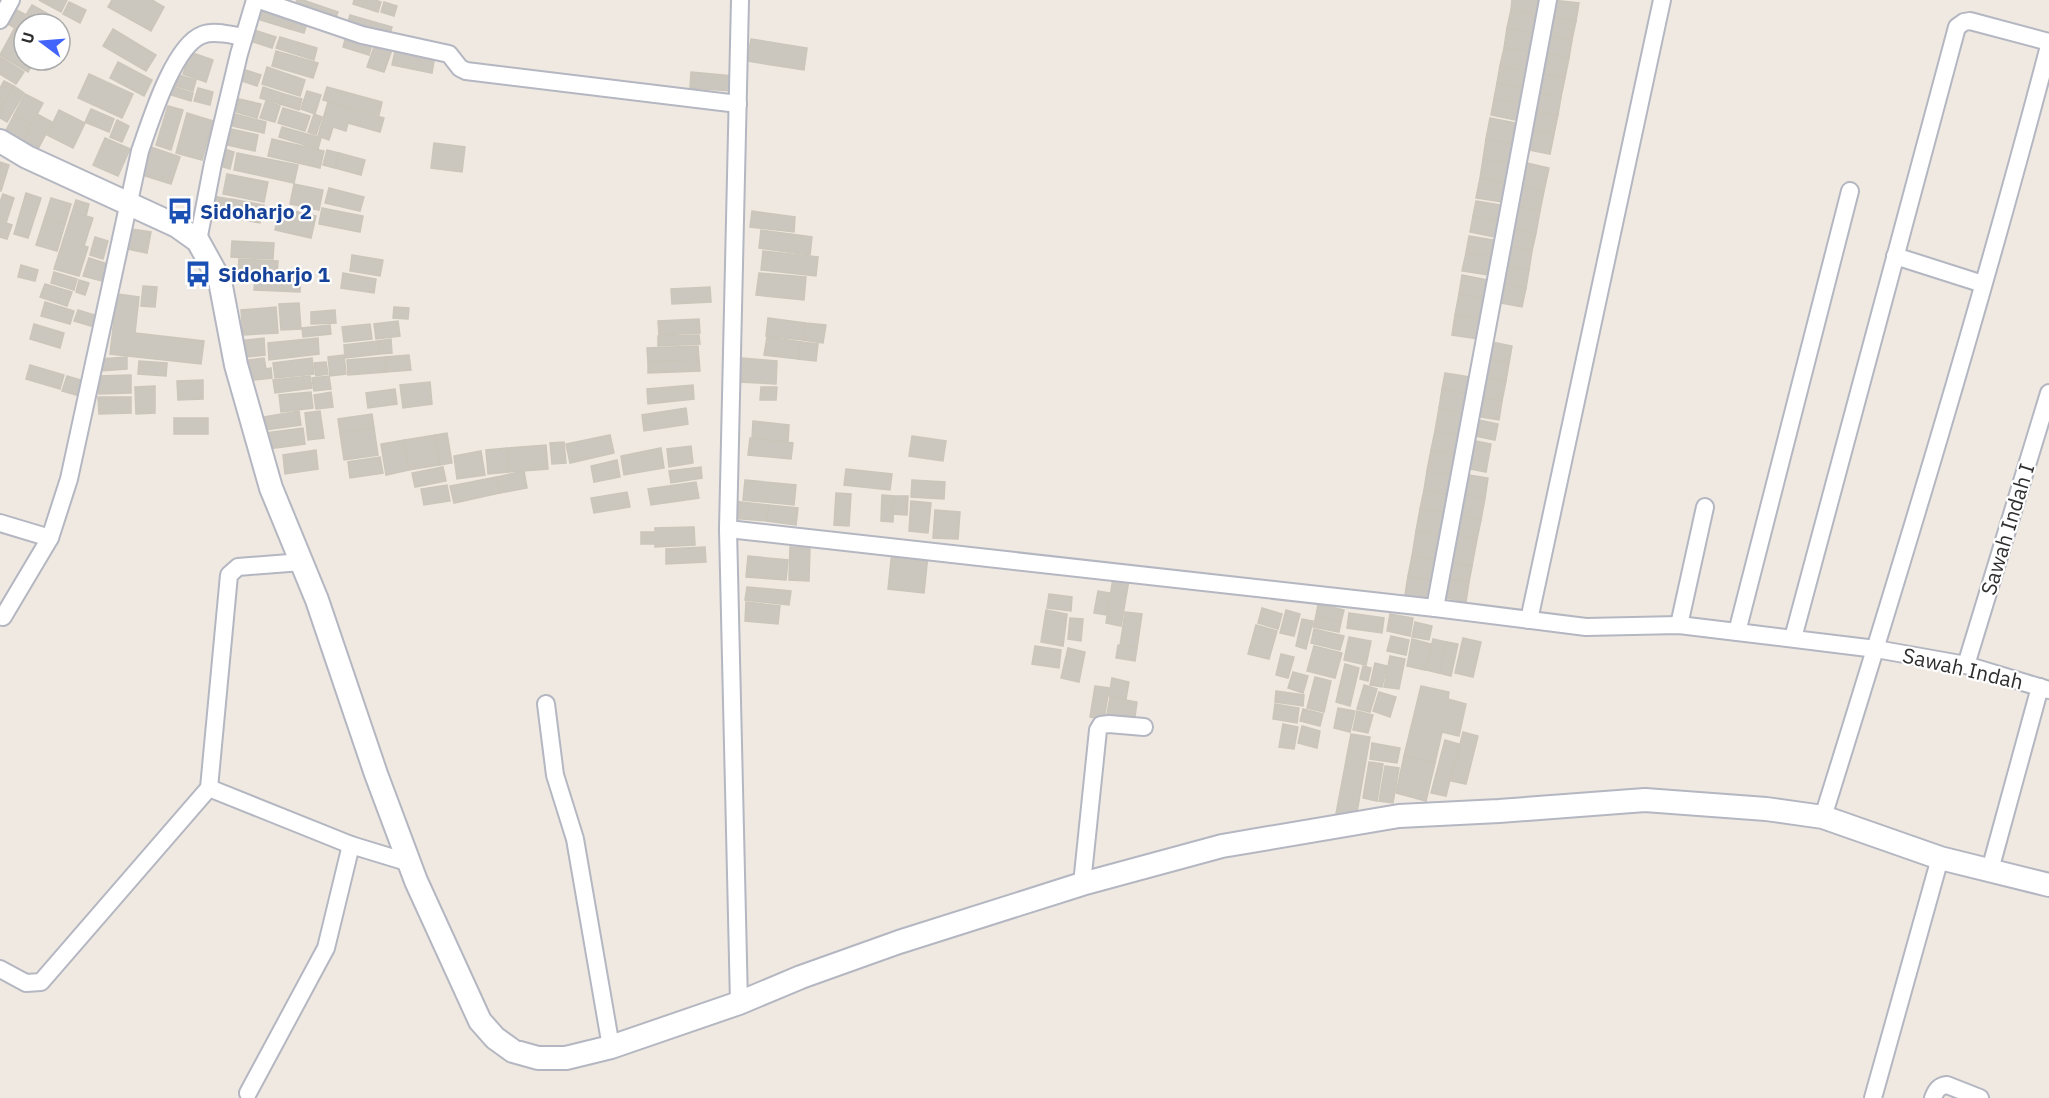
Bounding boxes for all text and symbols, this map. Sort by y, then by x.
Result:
north arrow [12,12,72,72]
text: U [16,30,39,46]
bus stop icon: Sidoharjo 2 [165,196,195,226]
place label: Sidoharjo 2 [200,197,312,225]
bus stop icon: Sidoharjo 1 [183,259,213,289]
place label: Sidoharjo 1 [218,260,330,288]
street label: Sawah Indah I [1974,460,2040,598]
street label: Sawah Indah [1900,641,2026,695]

